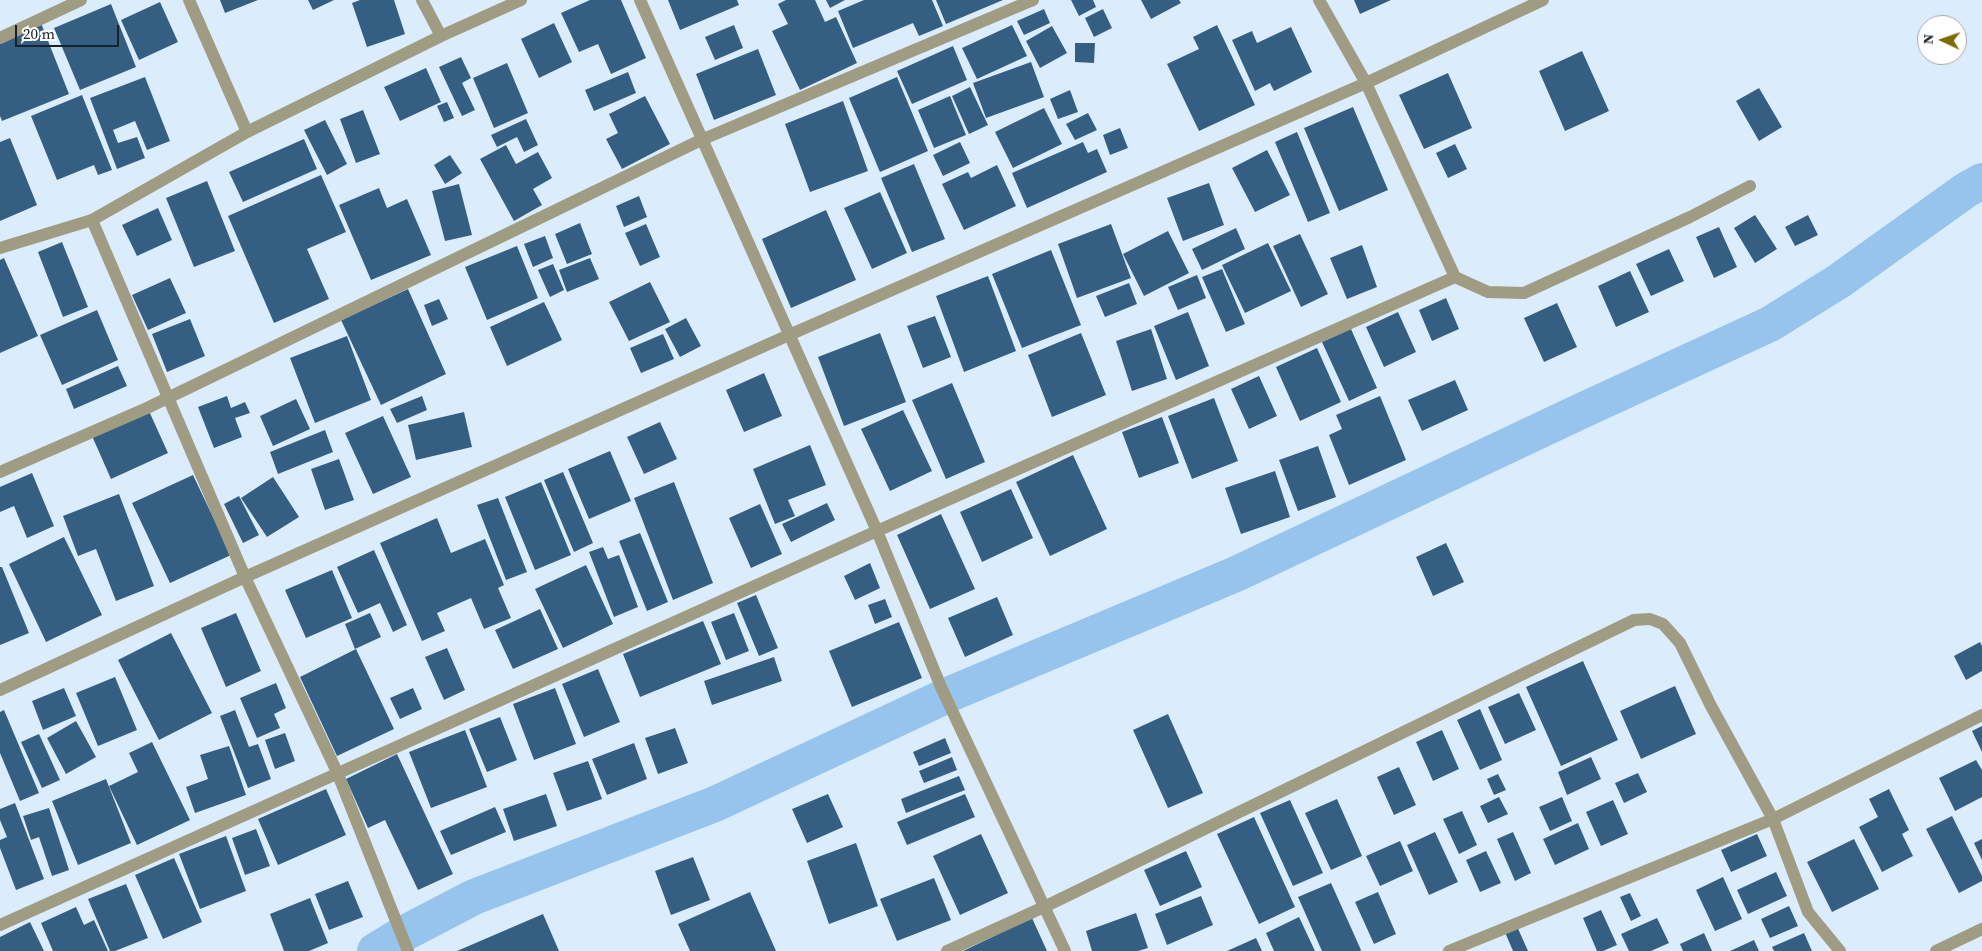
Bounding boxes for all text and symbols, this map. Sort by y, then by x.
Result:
scale bar [18,15,121,47]
north arrow [1917,15,1967,65]
text: 20 m [23,23,55,44]
text: N [1918,34,1938,45]

